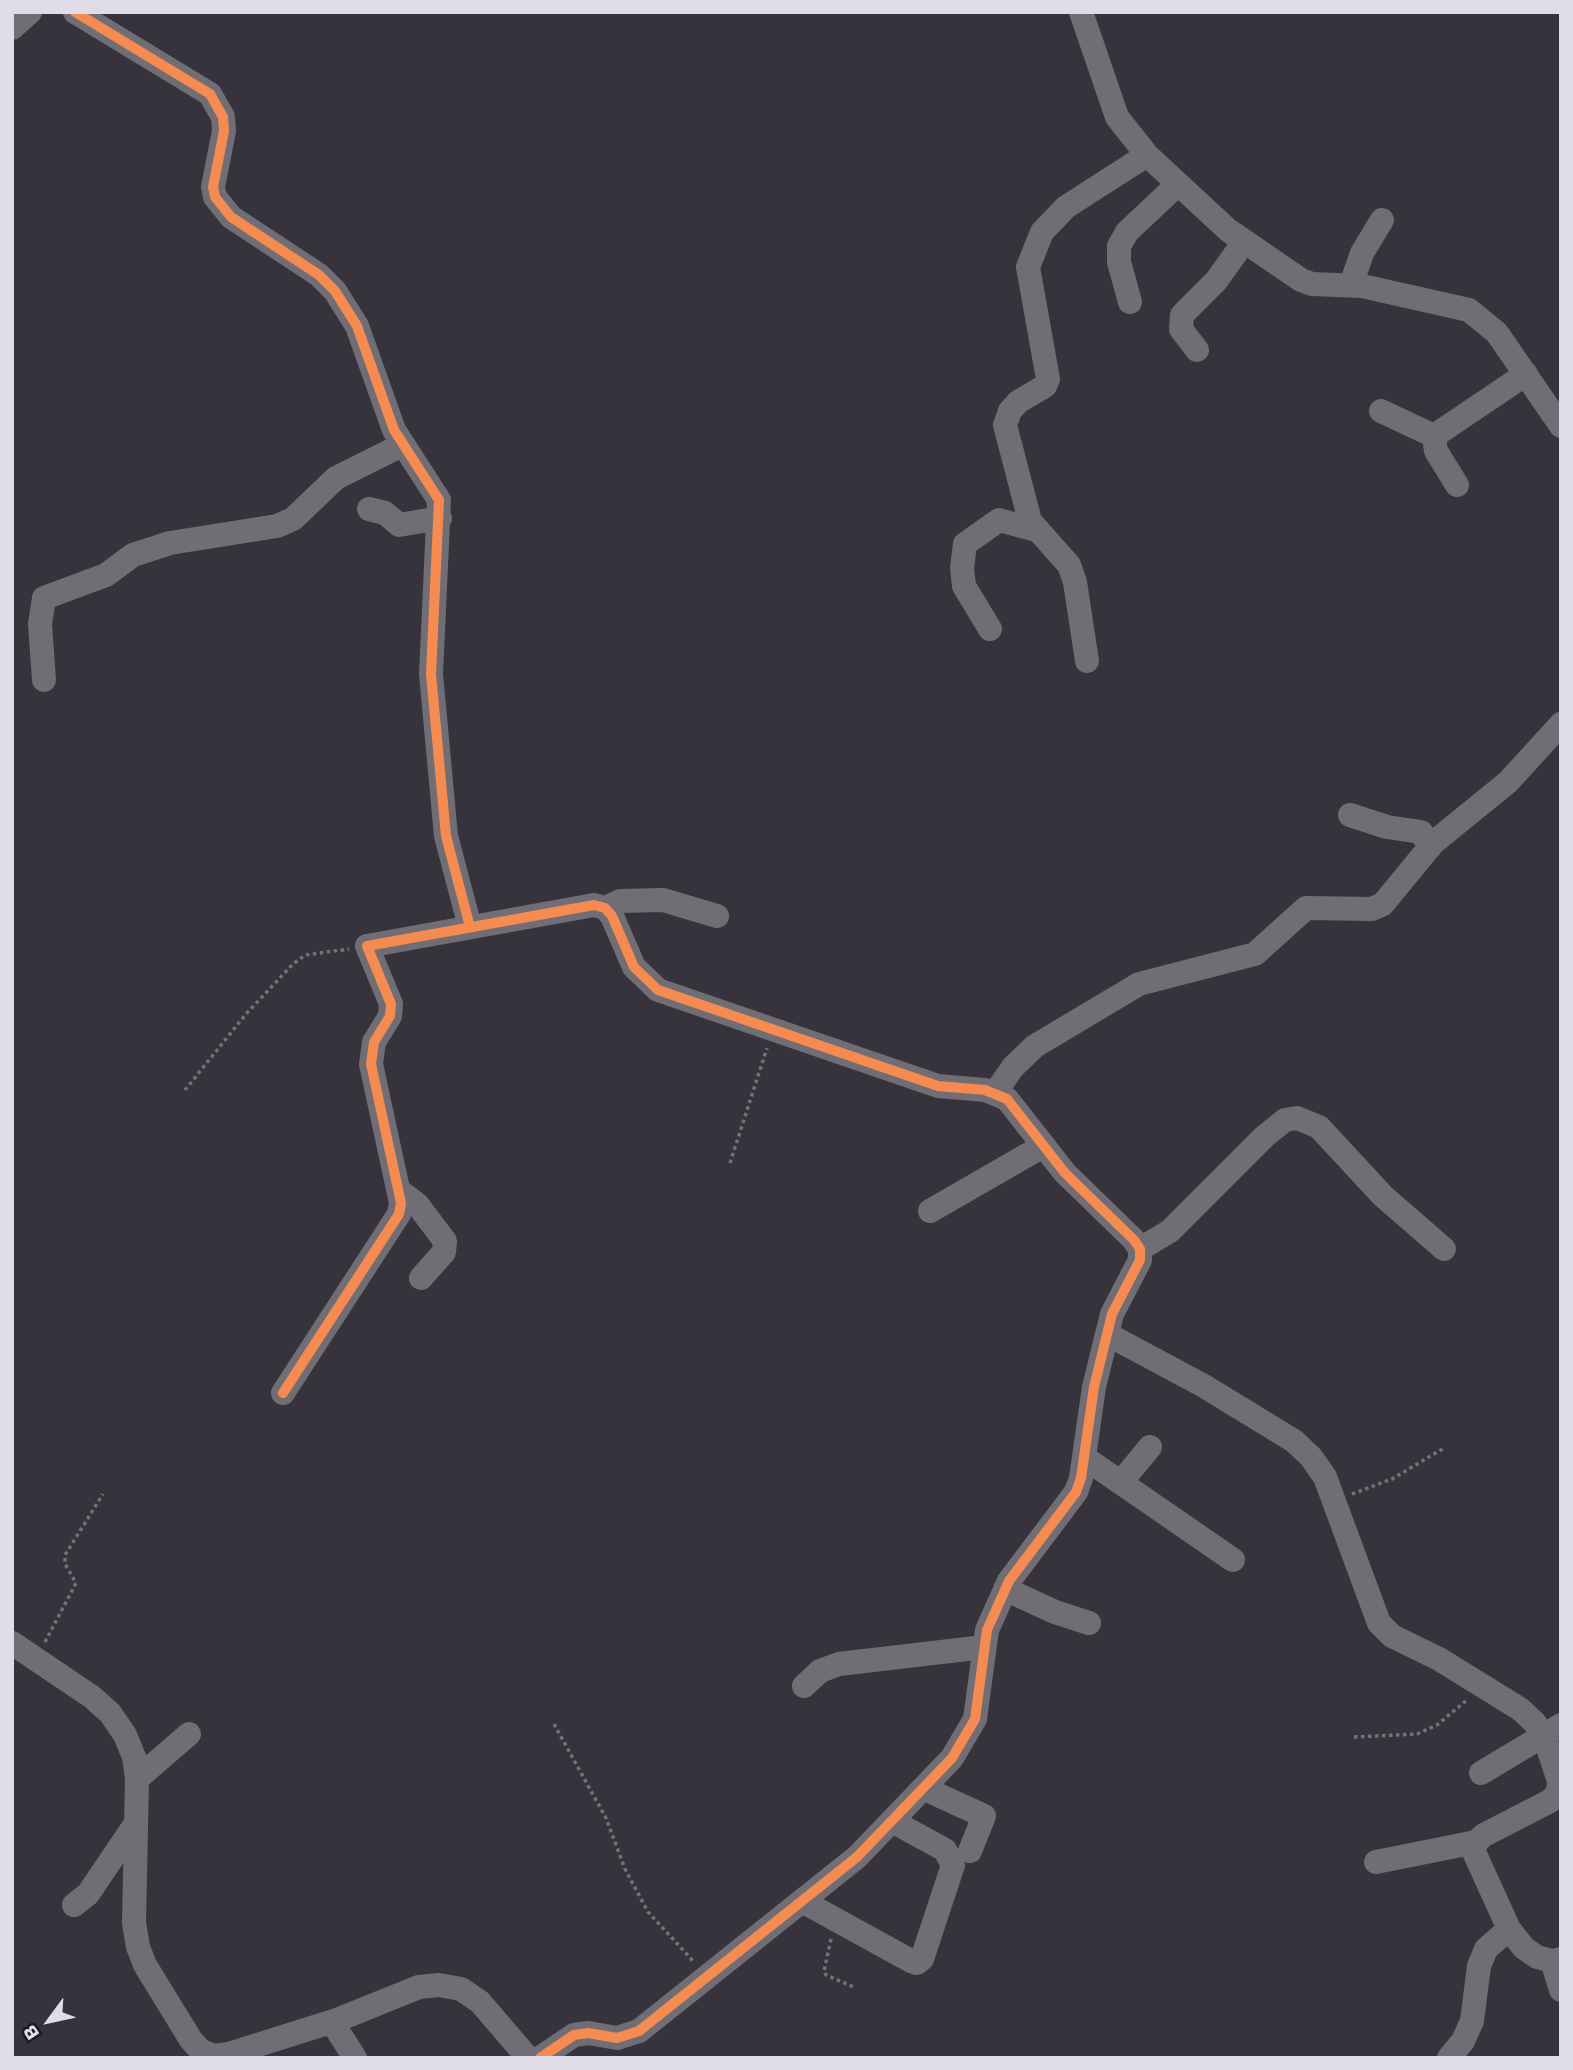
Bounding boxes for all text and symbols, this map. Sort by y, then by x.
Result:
north arrow [14,1986,84,2056]
text: B [18,2021,44,2044]

